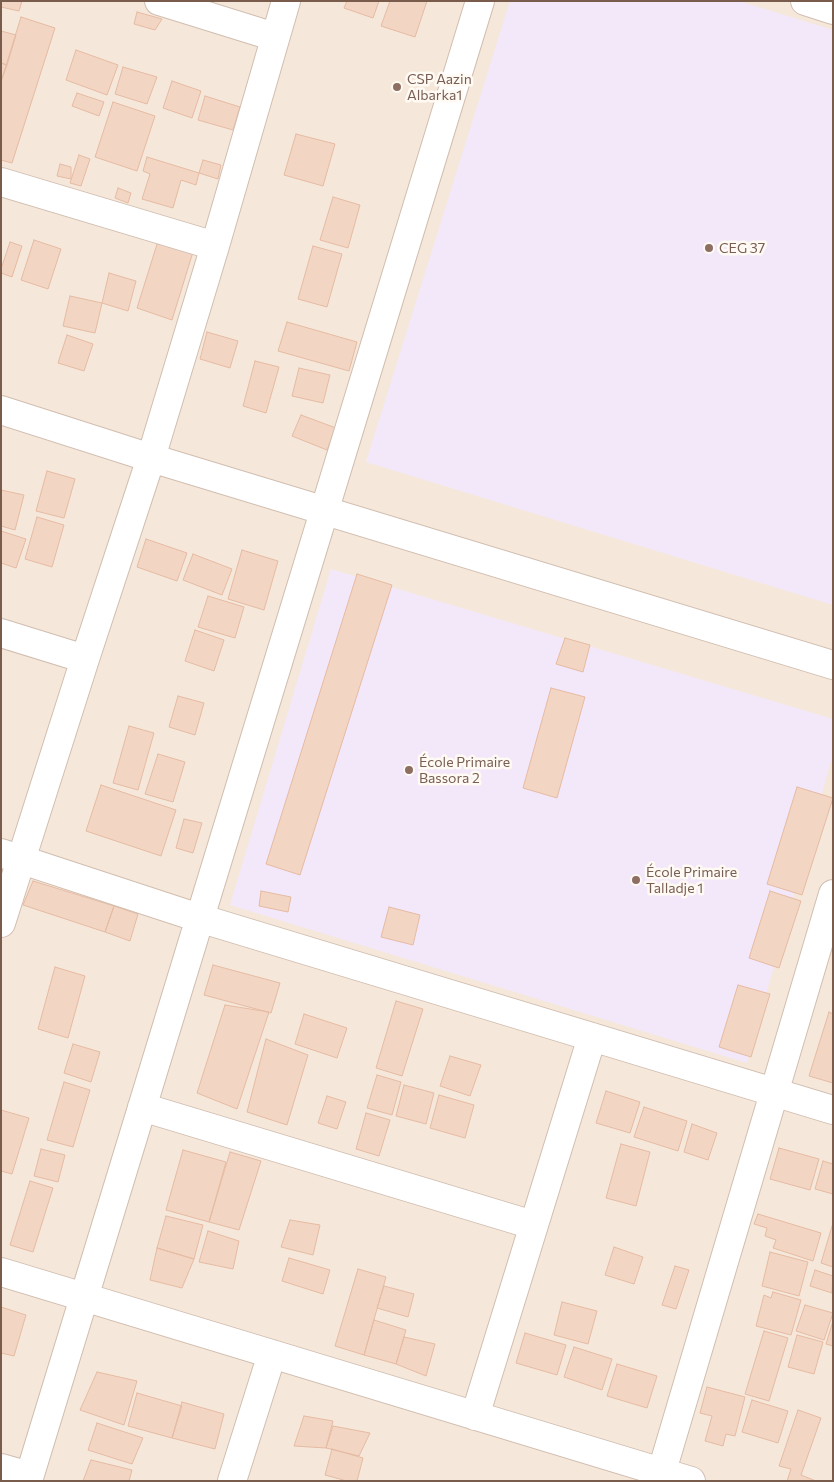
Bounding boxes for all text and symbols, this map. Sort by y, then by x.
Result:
place label: CSP Aazin Albarka1 [407,71,472,104]
marker: CSP Aazin Albarka1 [391,81,403,93]
place label: CEG 37 [719,240,765,256]
marker: CEG 37 [703,242,715,254]
place label: École Primaire Bassora 2 [419,754,510,786]
marker: École Primaire Bassora 2 [403,764,415,776]
place label: École Primaire Talladje 1 [646,864,737,896]
marker: École Primaire Talladje 1 [630,874,642,886]

